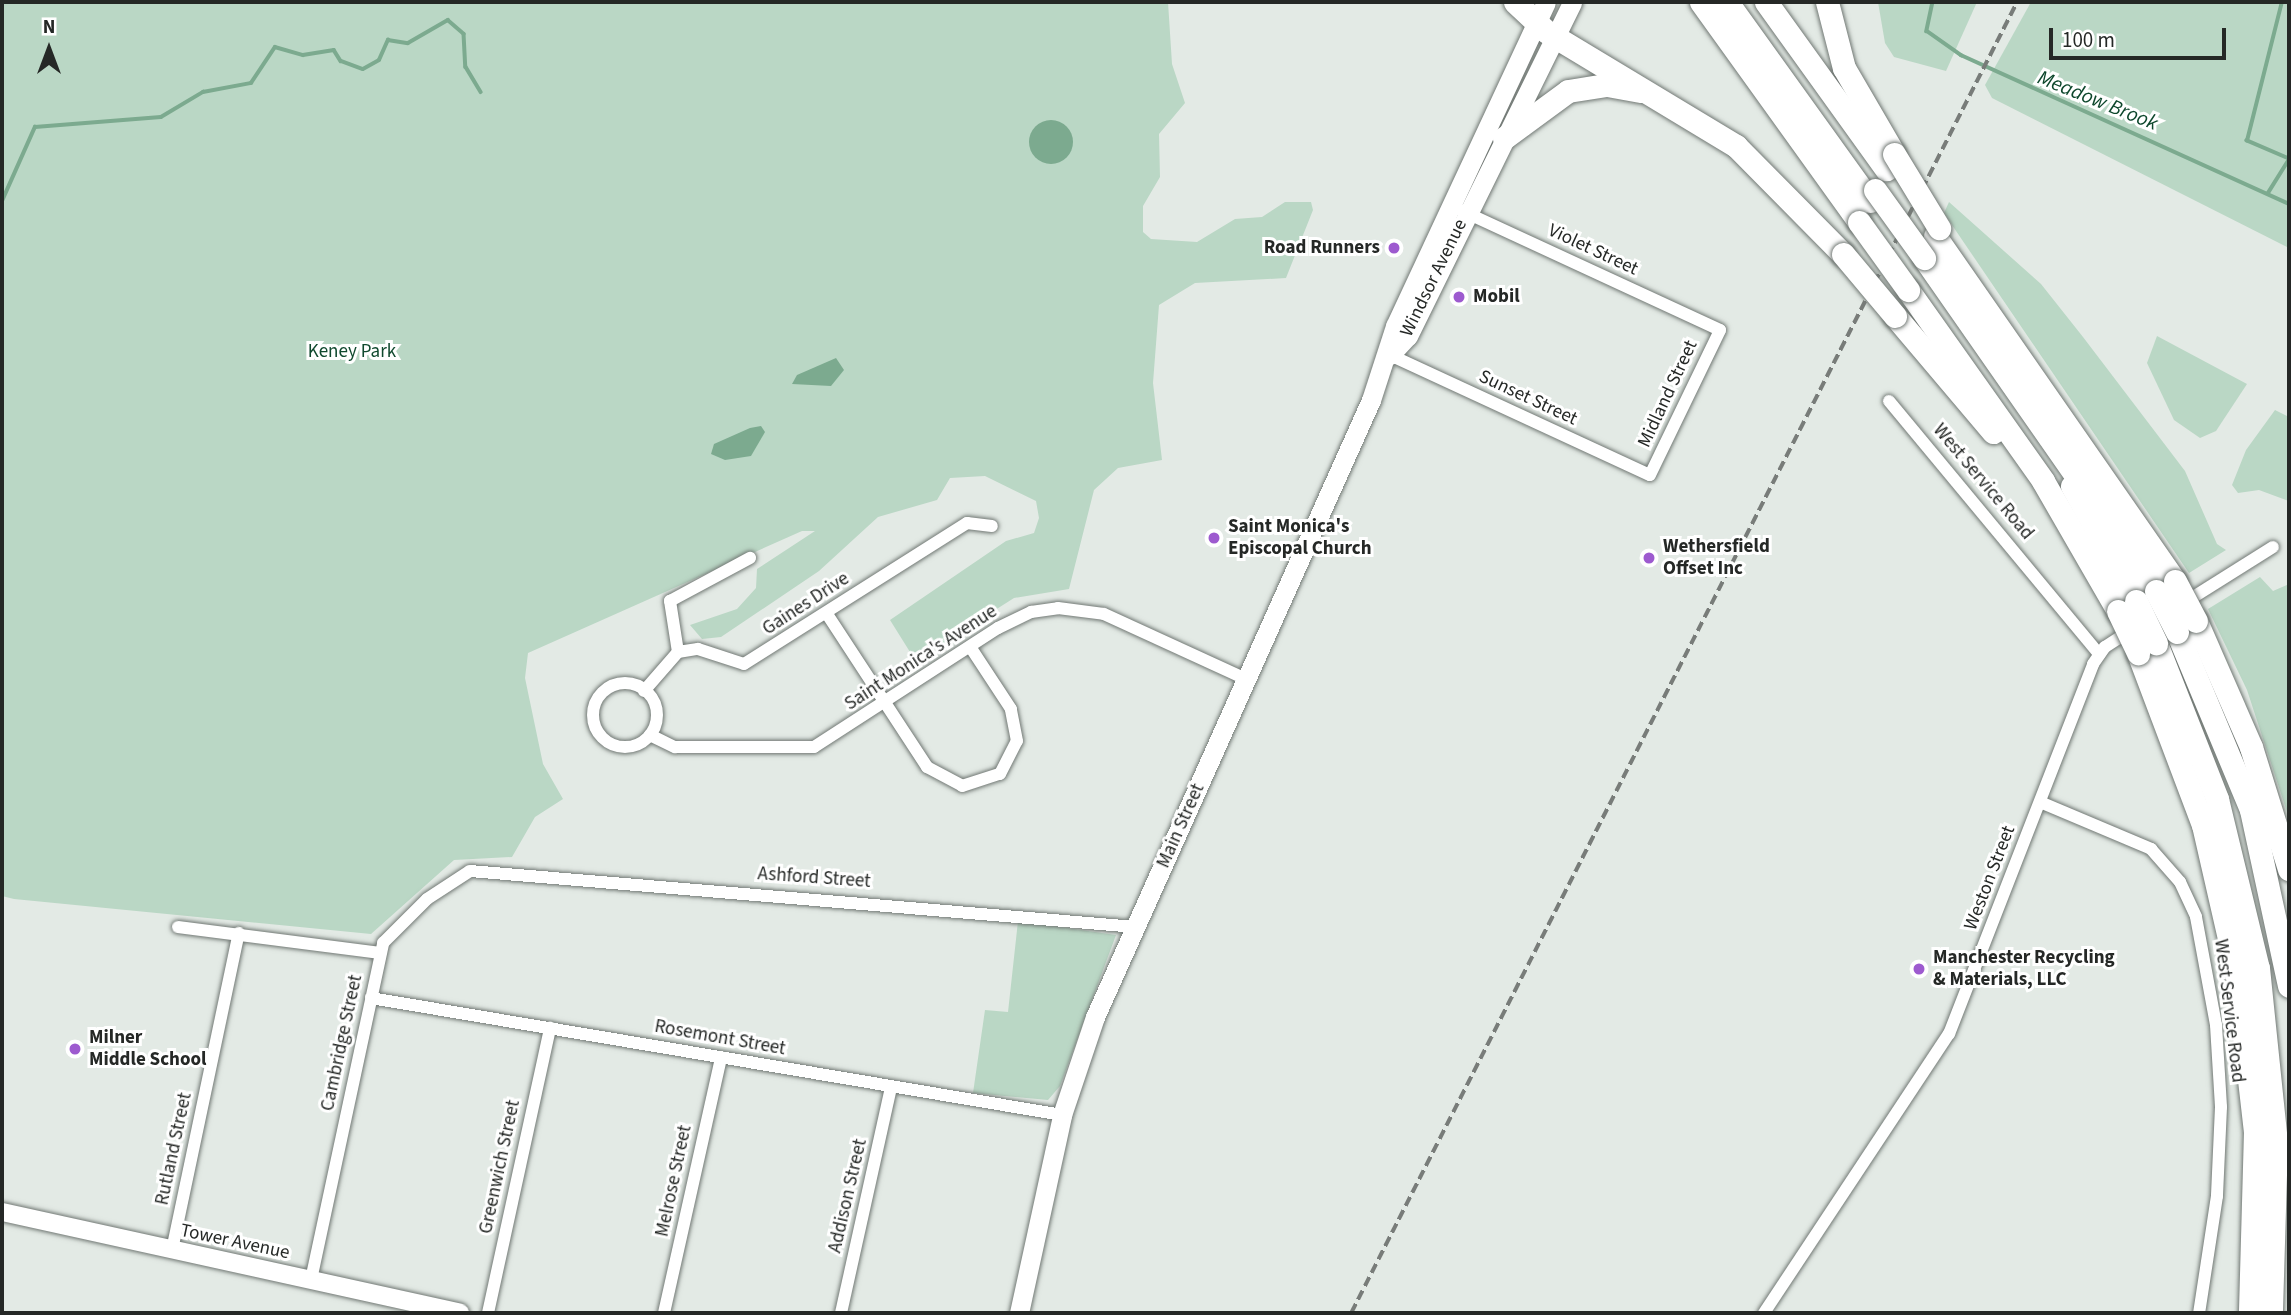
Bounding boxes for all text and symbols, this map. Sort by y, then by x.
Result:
north arrow [14,14,84,84]
text: N [43,14,55,41]
scale bar [2053,14,2230,58]
text: 100 m [2062,25,2115,55]
water label: Meadow Brook [2034,64,2162,136]
street label: Windsor Avenue [1396,216,1472,340]
street label: Violet Street [1544,219,1642,281]
place label: Road Runners [1264,237,1380,259]
marker: Road Runners [1386,240,1402,256]
place label: Mobil [1473,286,1520,308]
marker: Mobil [1451,289,1467,305]
street label: Midland Street [1633,337,1703,451]
park label: Keney Park [308,341,396,363]
street label: Sunset Street [1475,365,1581,431]
street label: West Service Road [1928,419,2038,545]
place label: Saint Monica's Episcopal Church [1228,516,1372,560]
marker: Saint Monica's Episcopal Church [1206,530,1222,546]
place label: Wethersfield Offset Inc [1663,536,1770,580]
marker: Wethersfield Offset Inc [1641,550,1657,566]
street label: Gaines Drive [758,568,854,640]
street label: Saint Monica's Avenue [841,600,1001,716]
street label: Main Street [1152,780,1210,872]
street label: Weston Street [1960,822,2020,934]
street label: Ashford Street [757,863,871,893]
street label: West Service Road [2209,938,2249,1084]
place label: Manchester Recycling & Materials, LLC [1933,947,2115,991]
marker: Manchester Recycling & Materials, LLC [1911,961,1927,977]
street label: Cambridge Street [316,973,368,1113]
street label: Rosemont Street [653,1015,787,1061]
place label: Milner Middle School [89,1027,206,1071]
marker: Milner Middle School [67,1041,83,1057]
street label: Rutland Street [151,1091,197,1207]
street label: Greenwich Street [475,1098,525,1236]
street label: Melrose Street [651,1123,697,1239]
street label: Addison Street [824,1137,872,1255]
street label: Tower Avenue [178,1219,292,1265]

